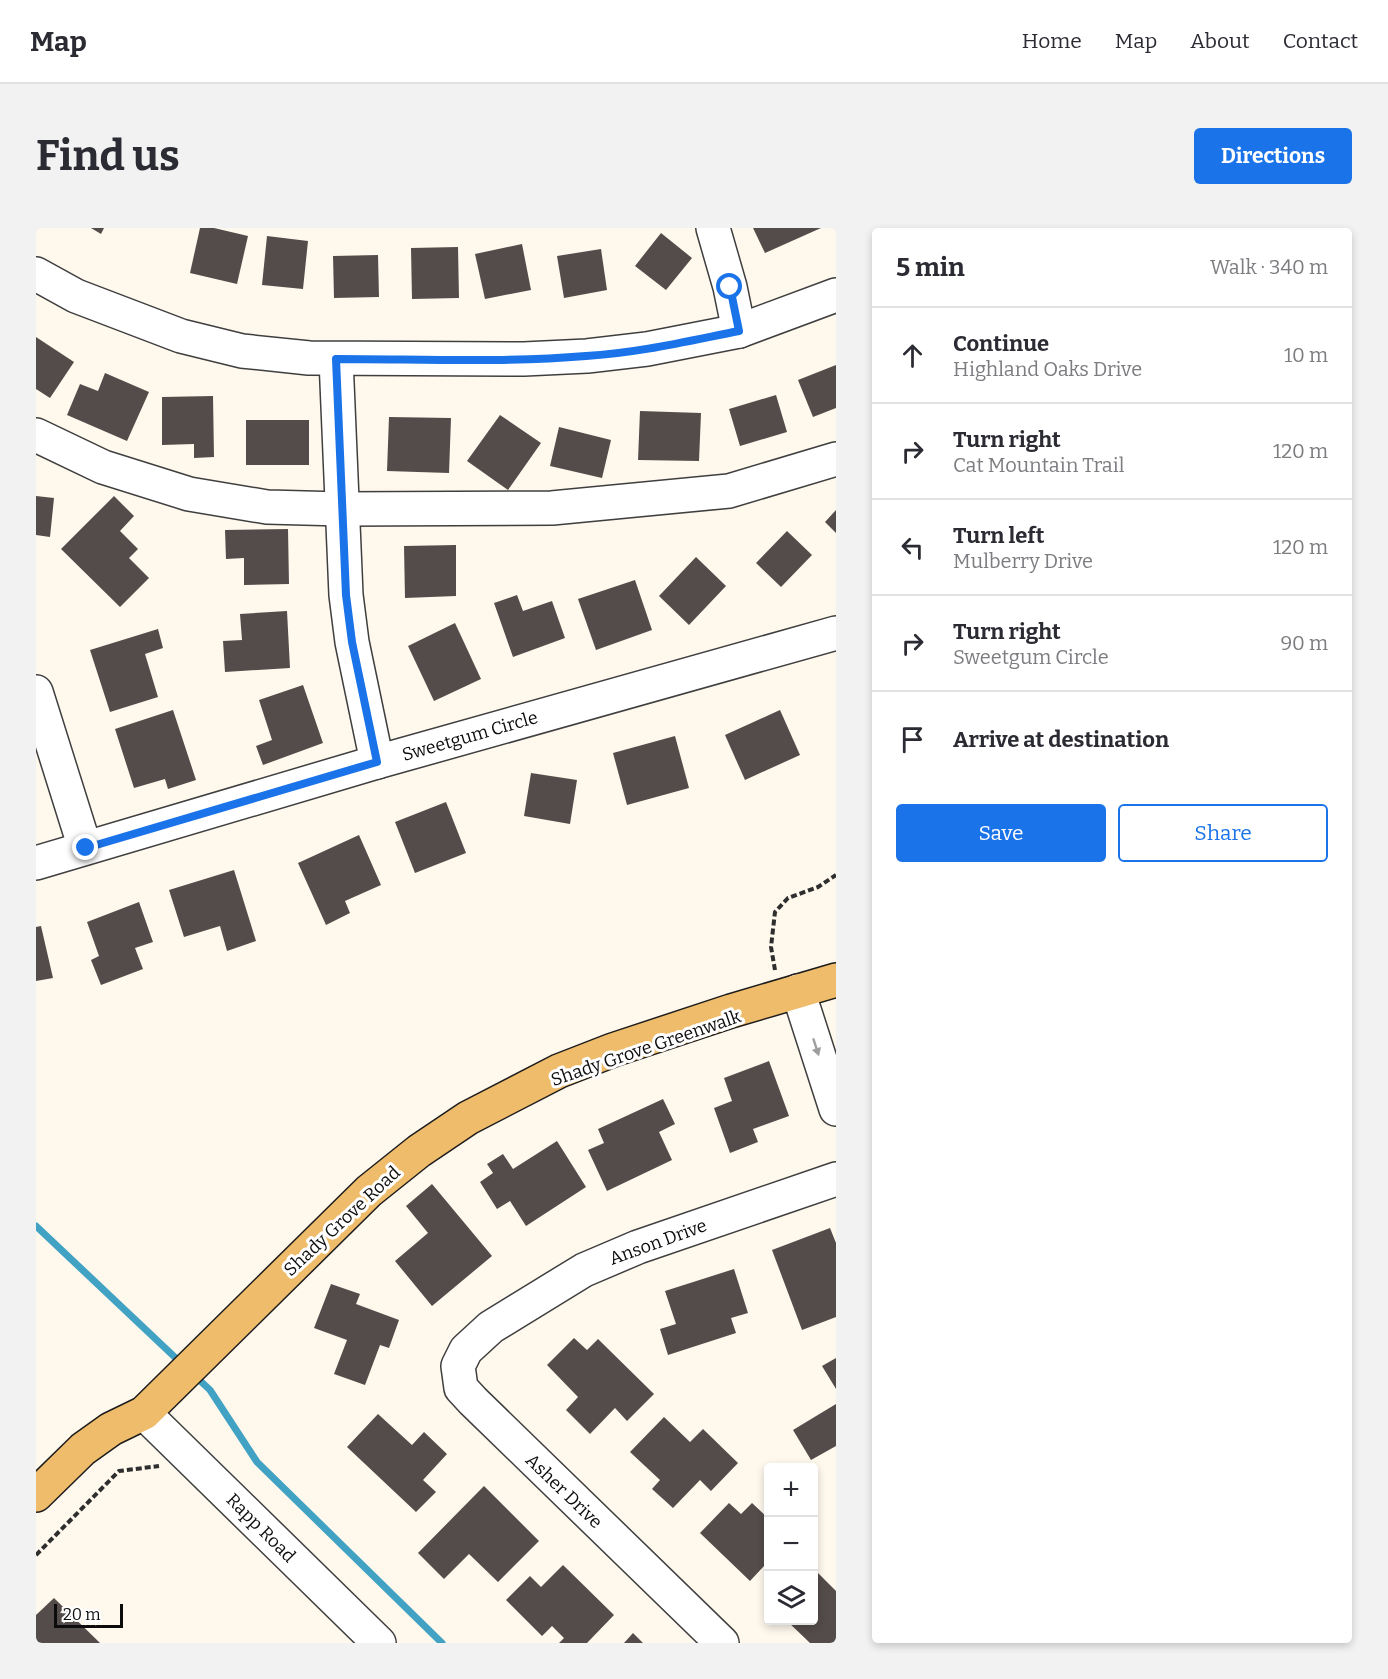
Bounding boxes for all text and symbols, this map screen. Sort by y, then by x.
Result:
text: Map [30,25,87,58]
text: Home [1022,28,1082,54]
text: Map [1115,28,1157,54]
text: About [1190,28,1250,54]
text: Contact [1283,28,1358,54]
button: Directions [1194,128,1352,184]
text: Find us [36,131,180,181]
text: 5 min [896,252,965,283]
text: Walk · 340 m [1210,255,1328,279]
route start [716,273,742,299]
text: Continue [953,330,1049,357]
icon: ahead [896,339,929,372]
text: 10 m [1284,343,1328,367]
text: Highland Oaks Drive [953,357,1142,381]
text: Turn right [953,426,1061,453]
icon: right [896,435,929,468]
text: 120 m [1273,439,1328,463]
text: Cat Mountain Trail [953,453,1124,477]
text: Turn left [953,522,1045,549]
icon: left [896,531,929,564]
text: 120 m [1273,535,1328,559]
text: Mulberry Drive [953,549,1093,573]
text: Turn right [953,618,1061,645]
icon: right [896,627,929,660]
text: 90 m [1280,631,1328,655]
text: Sweetgum Circle [953,645,1109,669]
street label: Sweetgum Circle [400,706,540,766]
icon: arrive [896,723,929,756]
text: Arrive at destination [953,726,1169,753]
button: Save [896,804,1106,862]
button: Share [1118,804,1328,862]
route end [72,834,98,860]
street label: Shady Grove Greenwalk [548,1005,745,1091]
one-way arrow [811,1038,821,1056]
street label: Shady Grove Road [279,1161,405,1281]
street label: Anson Drive [606,1214,710,1270]
street label: Asher Drive [521,1449,607,1533]
map controls [764,1463,818,1625]
button: + [764,1463,818,1517]
street label: Rapp Road [222,1489,300,1567]
button: − [764,1517,818,1571]
button: layers [764,1571,818,1625]
scale bar [54,1601,123,1628]
text: 20 m [63,1605,100,1624]

